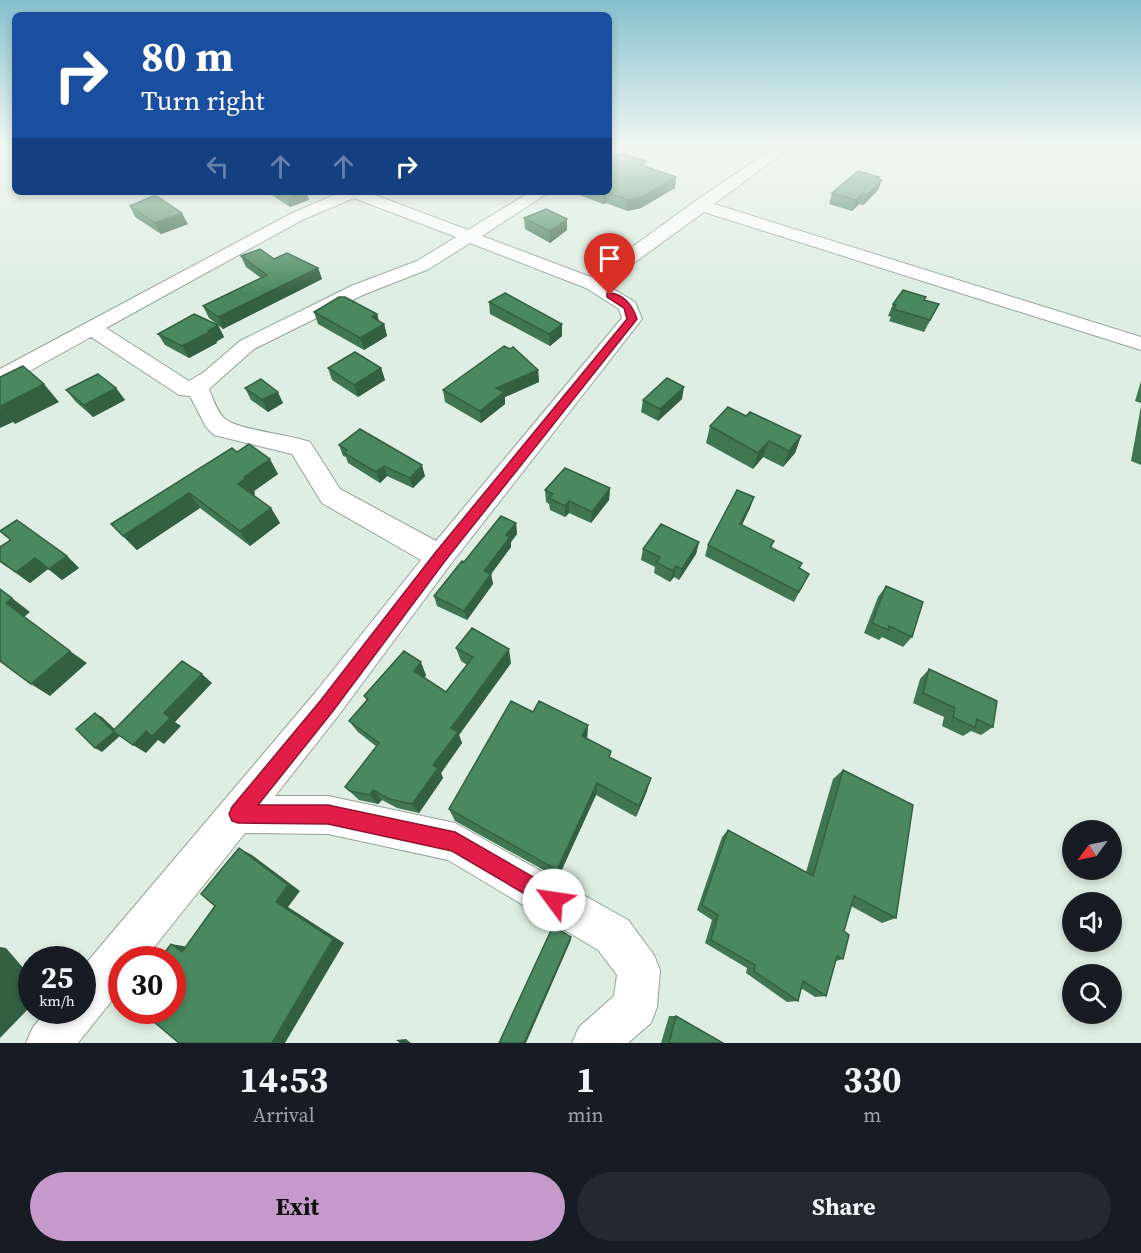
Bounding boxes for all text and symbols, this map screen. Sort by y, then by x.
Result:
text: 80 m [141,27,234,85]
icon: right [42,36,120,114]
text: Turn right [141,82,265,119]
icon: left [201,150,234,183]
icon: ahead [264,150,297,183]
icon: ahead [327,150,360,183]
icon: right [390,150,423,183]
pin [584,233,635,295]
icon: arrive [593,242,626,275]
north arrow [1062,820,1122,880]
map controls [1062,820,1122,1024]
position arrow [522,868,586,932]
button: sound [1062,892,1122,952]
speed limit sign: 30 [108,946,186,1024]
text: 25 [41,957,73,998]
button: search [1062,964,1122,1024]
text: km/h [39,990,75,1011]
text: 14:53 [239,1055,328,1104]
text: 1 [576,1055,595,1104]
text: 330 [843,1055,902,1104]
text: Arrival [253,1101,315,1129]
text: min [568,1101,604,1129]
text: m [863,1101,881,1129]
button: Exit [30,1172,565,1241]
button: Share [577,1172,1111,1241]

